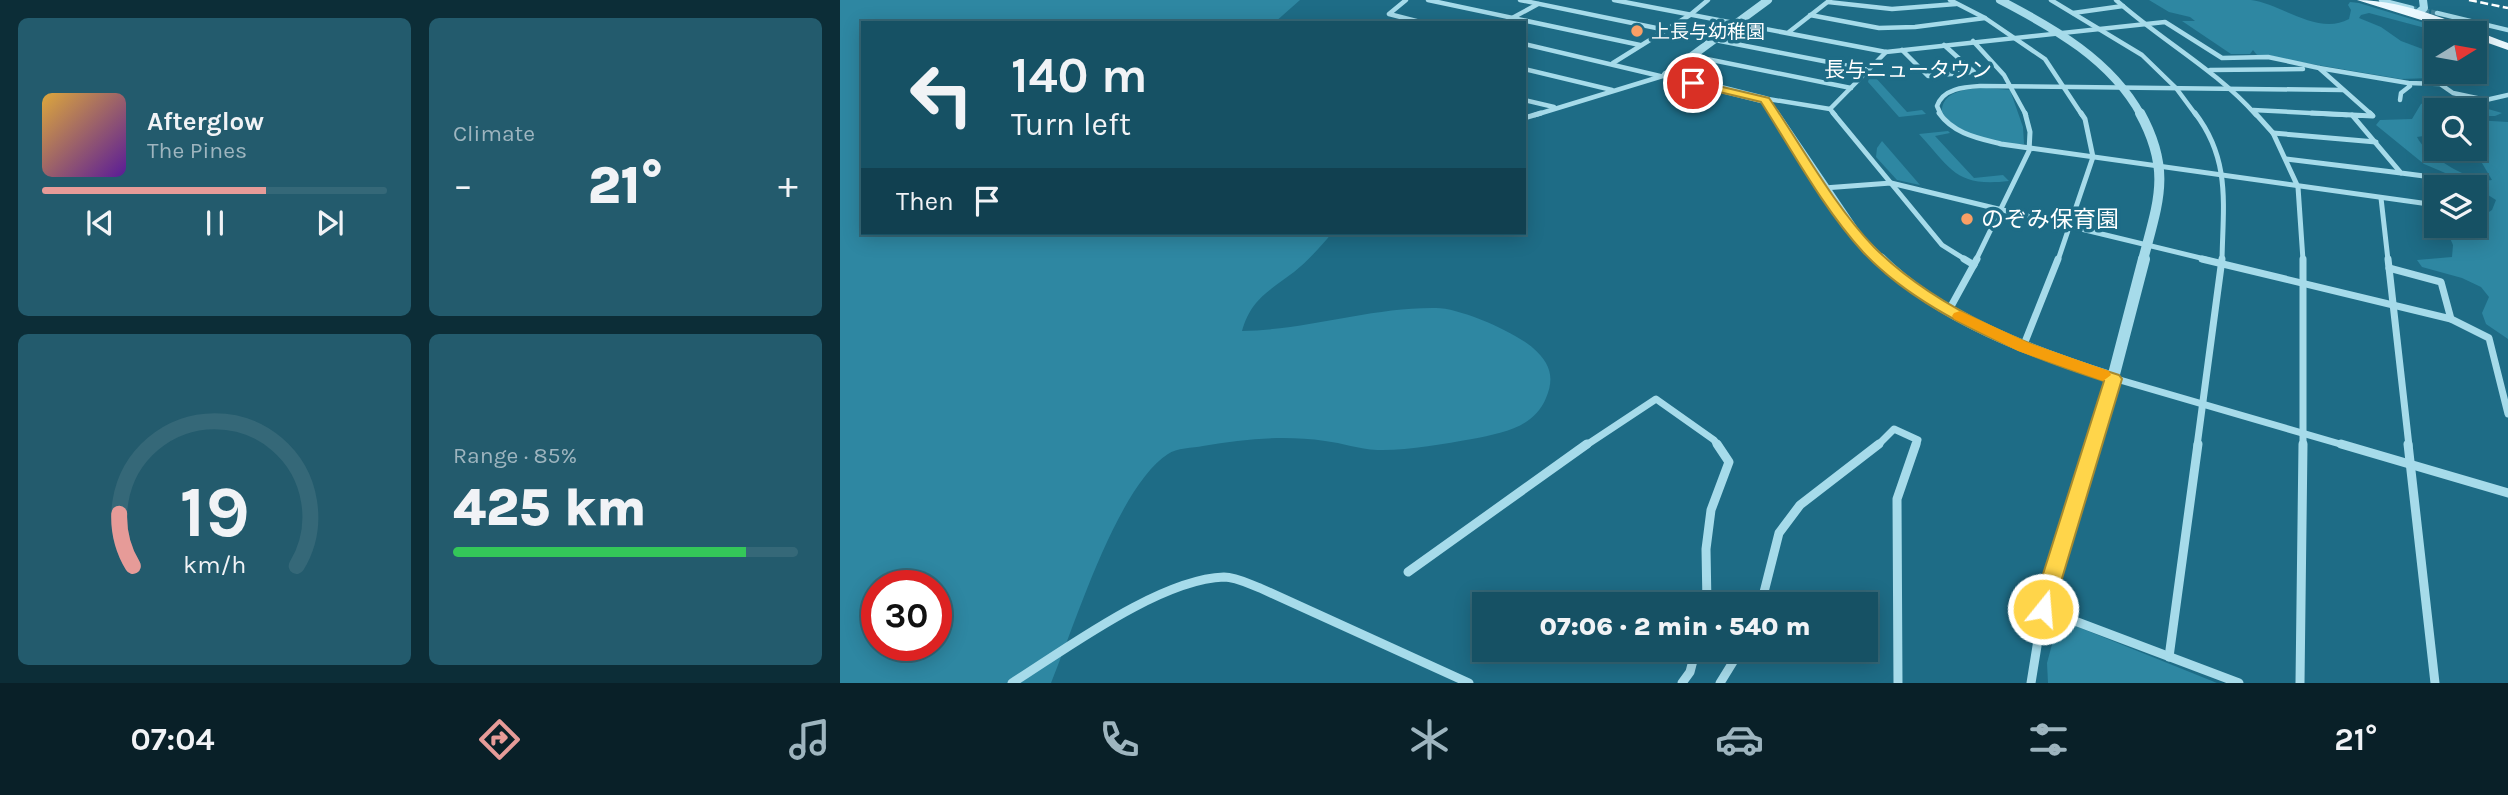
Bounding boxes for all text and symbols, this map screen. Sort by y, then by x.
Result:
place label: 上長与幼稚園 [1651,21,1765,43]
north arrow [2424,21,2487,84]
map controls [2424,21,2487,238]
marker: 上長与幼稚園 [1629,23,1645,39]
text: 140 m [1011,47,1148,104]
icon: left [896,49,987,140]
pin [1663,53,1723,113]
district label: 長与ニュータウン [1824,58,1992,82]
icon: arrive [1674,64,1712,102]
button: search [2424,98,2487,161]
text: Afterglow [147,106,264,137]
text: Turn left [1011,106,1131,143]
text: Climate [453,120,535,147]
text: The Pines [147,137,247,164]
text: 21° [588,155,663,216]
text: − [453,163,473,208]
text: + [778,163,798,208]
button: layers [2424,175,2487,238]
icon: arrive [968,182,1006,220]
text: Then [896,186,954,217]
icon: previous [81,204,119,242]
icon: pause [196,204,234,242]
icon: next [311,204,349,242]
place label: のぞみ保育園 [1981,206,2119,233]
marker: のぞみ保育園 [1959,211,1975,227]
text: Range · 85% [453,442,577,469]
text: 19 [179,469,250,554]
text: 425 km [453,477,646,538]
text: km/h [183,549,246,578]
speed limit sign: 30 [861,570,952,661]
position arrow [2006,572,2080,646]
text: 07:06 · 2 min · 540 m [1540,611,1810,642]
icon: directions [475,715,524,764]
icon: music [785,715,834,764]
icon: phone [1095,715,1144,764]
icon: climate [1405,715,1454,764]
icon: car [1715,715,1764,764]
icon: filters [2024,715,2073,764]
text: 07:04 [130,721,214,758]
text: 21° [2334,721,2377,758]

